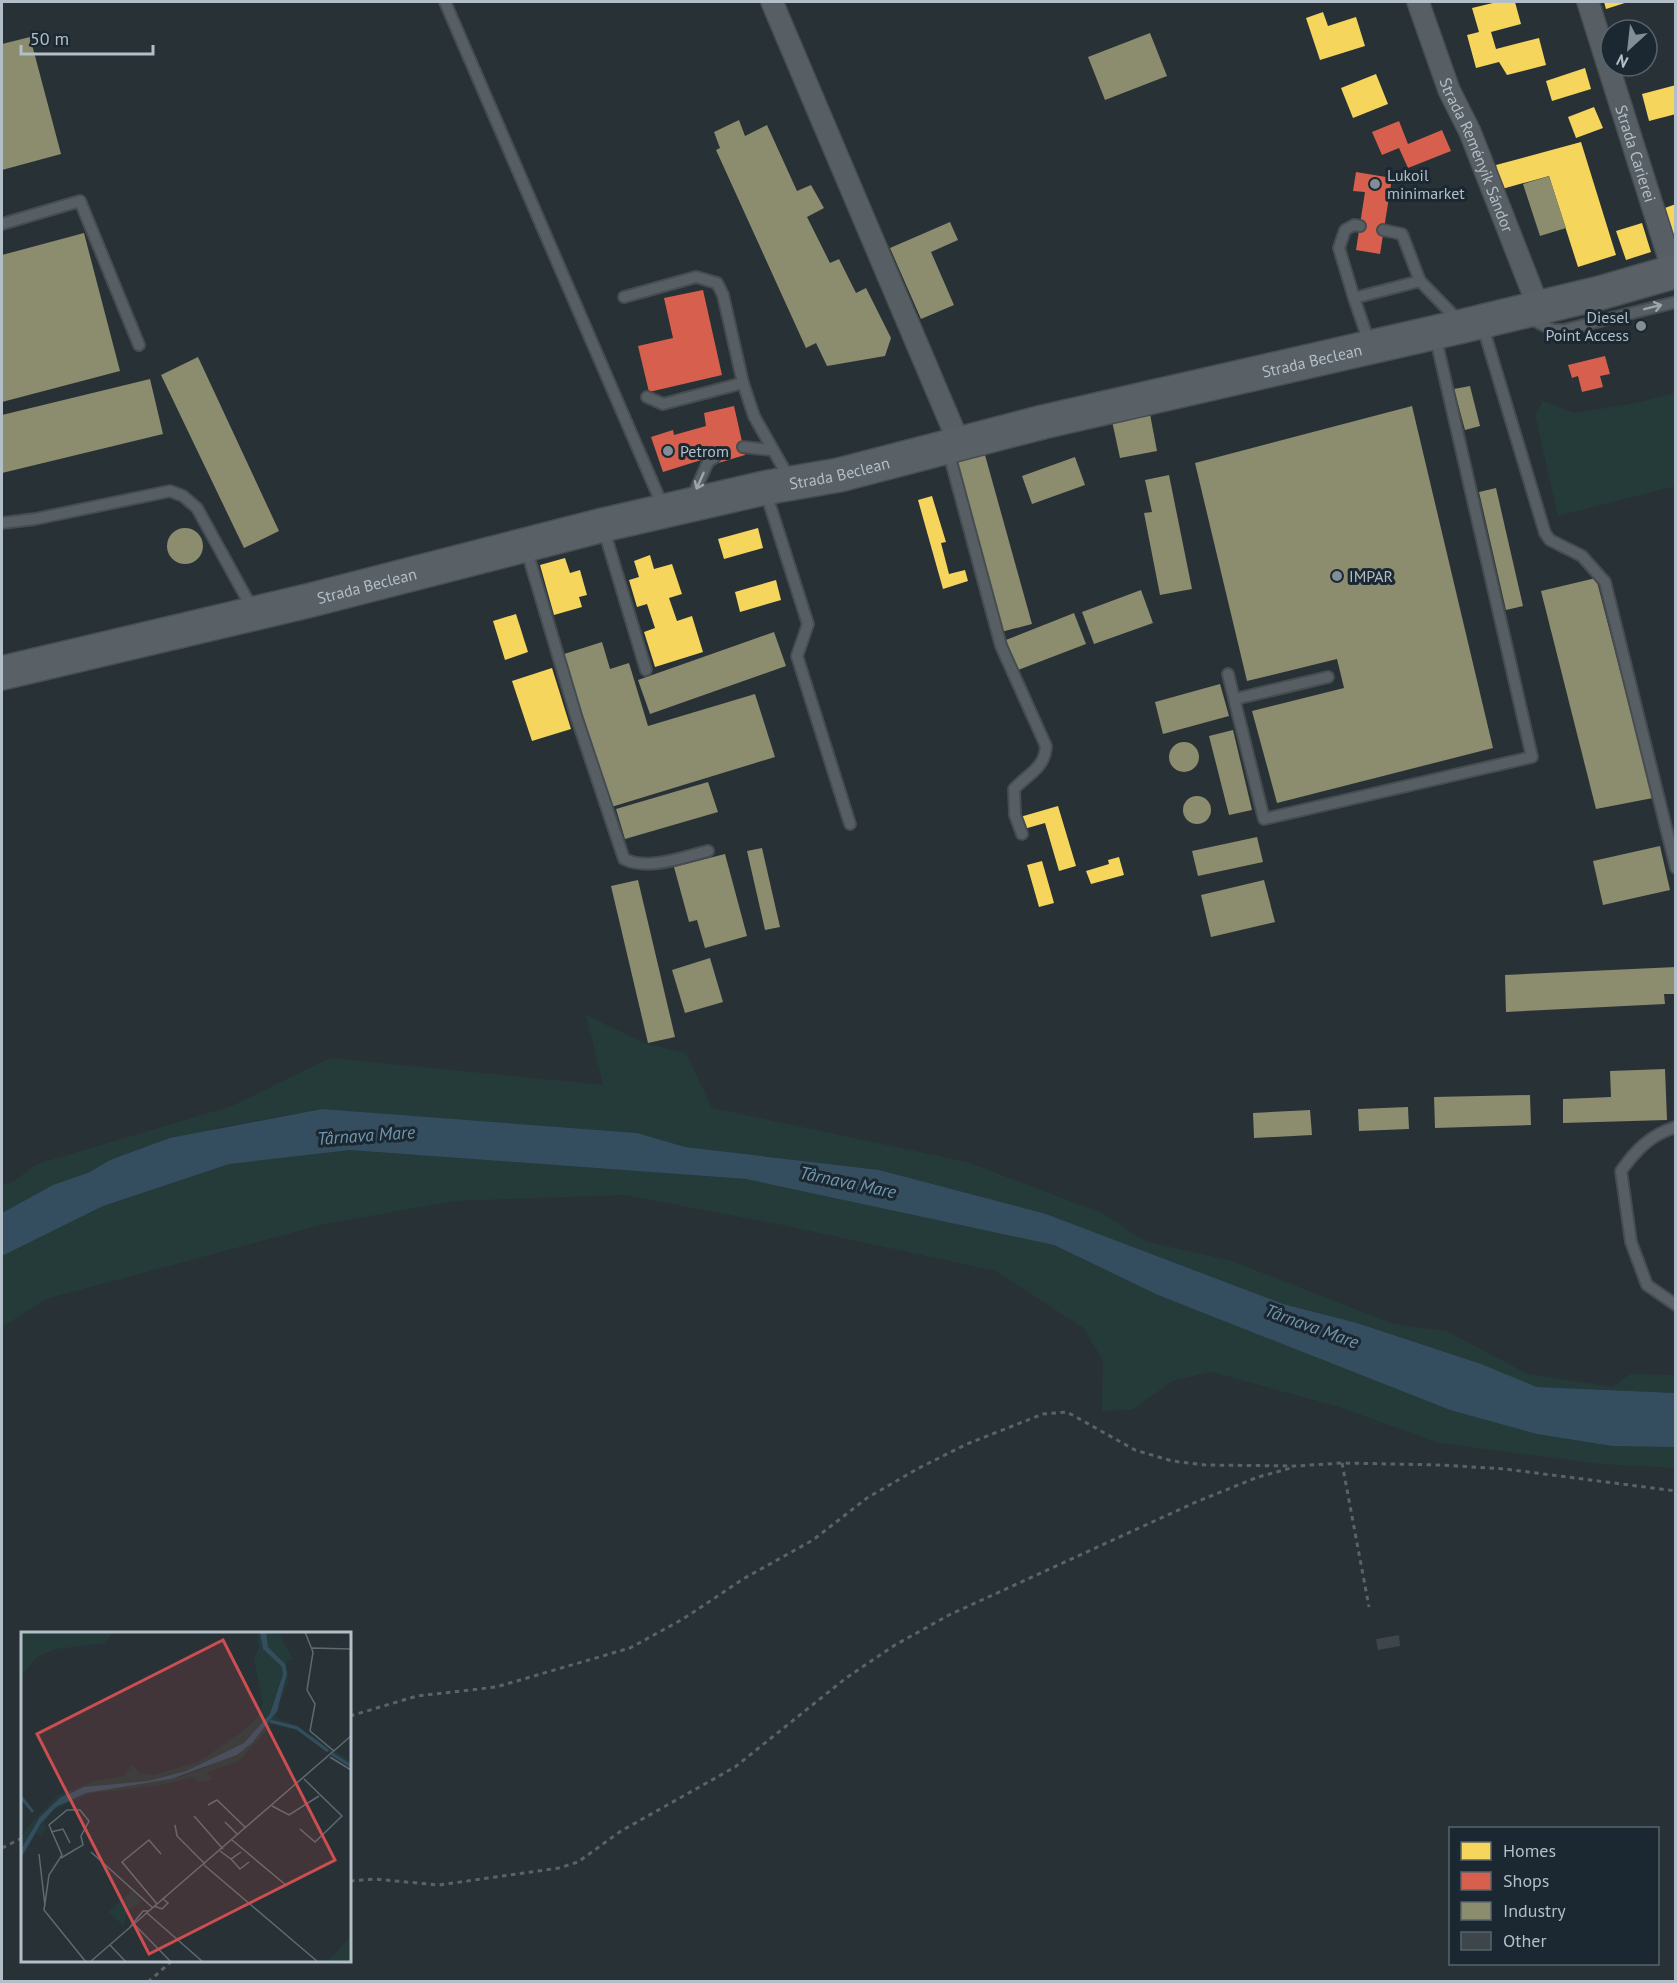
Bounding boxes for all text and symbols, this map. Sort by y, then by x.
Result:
scale bar [21,18,153,56]
north arrow [1599,18,1659,78]
text: 50 m [30,27,69,50]
text: N [1613,50,1631,73]
street label: Strada Reményik Sándor [1435,75,1518,236]
street label: Strada Carierei [1611,103,1661,205]
place label: Lukoil minimarket [1387,165,1465,203]
marker: Lukoil minimarket [1368,177,1382,191]
one-way arrow [1643,301,1662,313]
place label: Diesel Point Access [1545,307,1629,345]
marker: Diesel Point Access [1634,319,1648,333]
street label: Strada Beclean [1260,339,1364,382]
place label: Petrom [680,441,729,461]
marker: Petrom [661,444,675,458]
street label: Strada Beclean [788,452,892,493]
one-way arrow [694,471,705,489]
street label: Strada Beclean [315,563,419,608]
place label: IMPAR [1349,566,1393,586]
marker: IMPAR [1330,569,1344,583]
water label: Târnava Mare [316,1120,416,1150]
water label: Târnava Mare [798,1161,899,1204]
water label: Târnava Mare [1262,1298,1363,1354]
inset map [21,1632,351,1962]
legend [1449,1827,1659,1965]
text: Homes [1503,1839,1556,1862]
text: Shops [1503,1869,1549,1892]
text: Industry [1503,1899,1566,1922]
text: Other [1503,1929,1547,1952]

